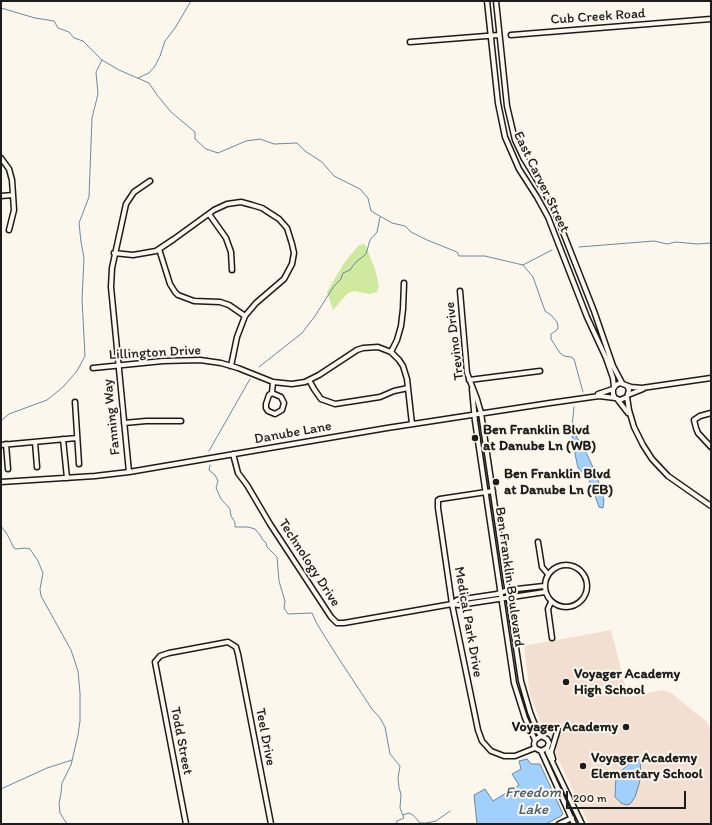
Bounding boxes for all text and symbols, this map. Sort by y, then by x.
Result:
street label: Cub Creek Road [550,5,646,29]
street label: East Carver Street [509,129,573,235]
street label: Trevino Drive [442,301,468,381]
street label: Lillington Drive [108,342,202,364]
street label: Fanning Way [100,378,124,456]
street label: Danube Lane [253,418,333,448]
place label: Ben Franklin Blvd at Danube Ln (WB) [483,422,596,454]
marker: Ben Franklin Blvd at Danube Ln (WB) [470,433,480,443]
place label: Ben Franklin Blvd at Danube Ln (EB) [504,466,613,498]
marker: Ben Franklin Blvd at Danube Ln (EB) [491,477,501,487]
street label: Ben Franklin Boulevard [491,506,527,648]
street label: Technology Drive [274,516,344,610]
street label: Medical Park Drive [450,565,486,679]
place label: Voyager Academy High School [574,666,680,698]
marker: Voyager Academy High School [561,677,571,687]
street label: Todd Street [166,706,196,776]
street label: Teel Drive [251,707,279,767]
place label: Voyager Academy [512,719,618,735]
marker: Voyager Academy [621,722,631,732]
place label: Voyager Academy Elementary School [591,750,703,782]
marker: Voyager Academy Elementary School [578,761,588,771]
scale bar [568,783,688,809]
water label: Freedom Lake [505,784,561,819]
text: 200 m [573,791,607,805]

